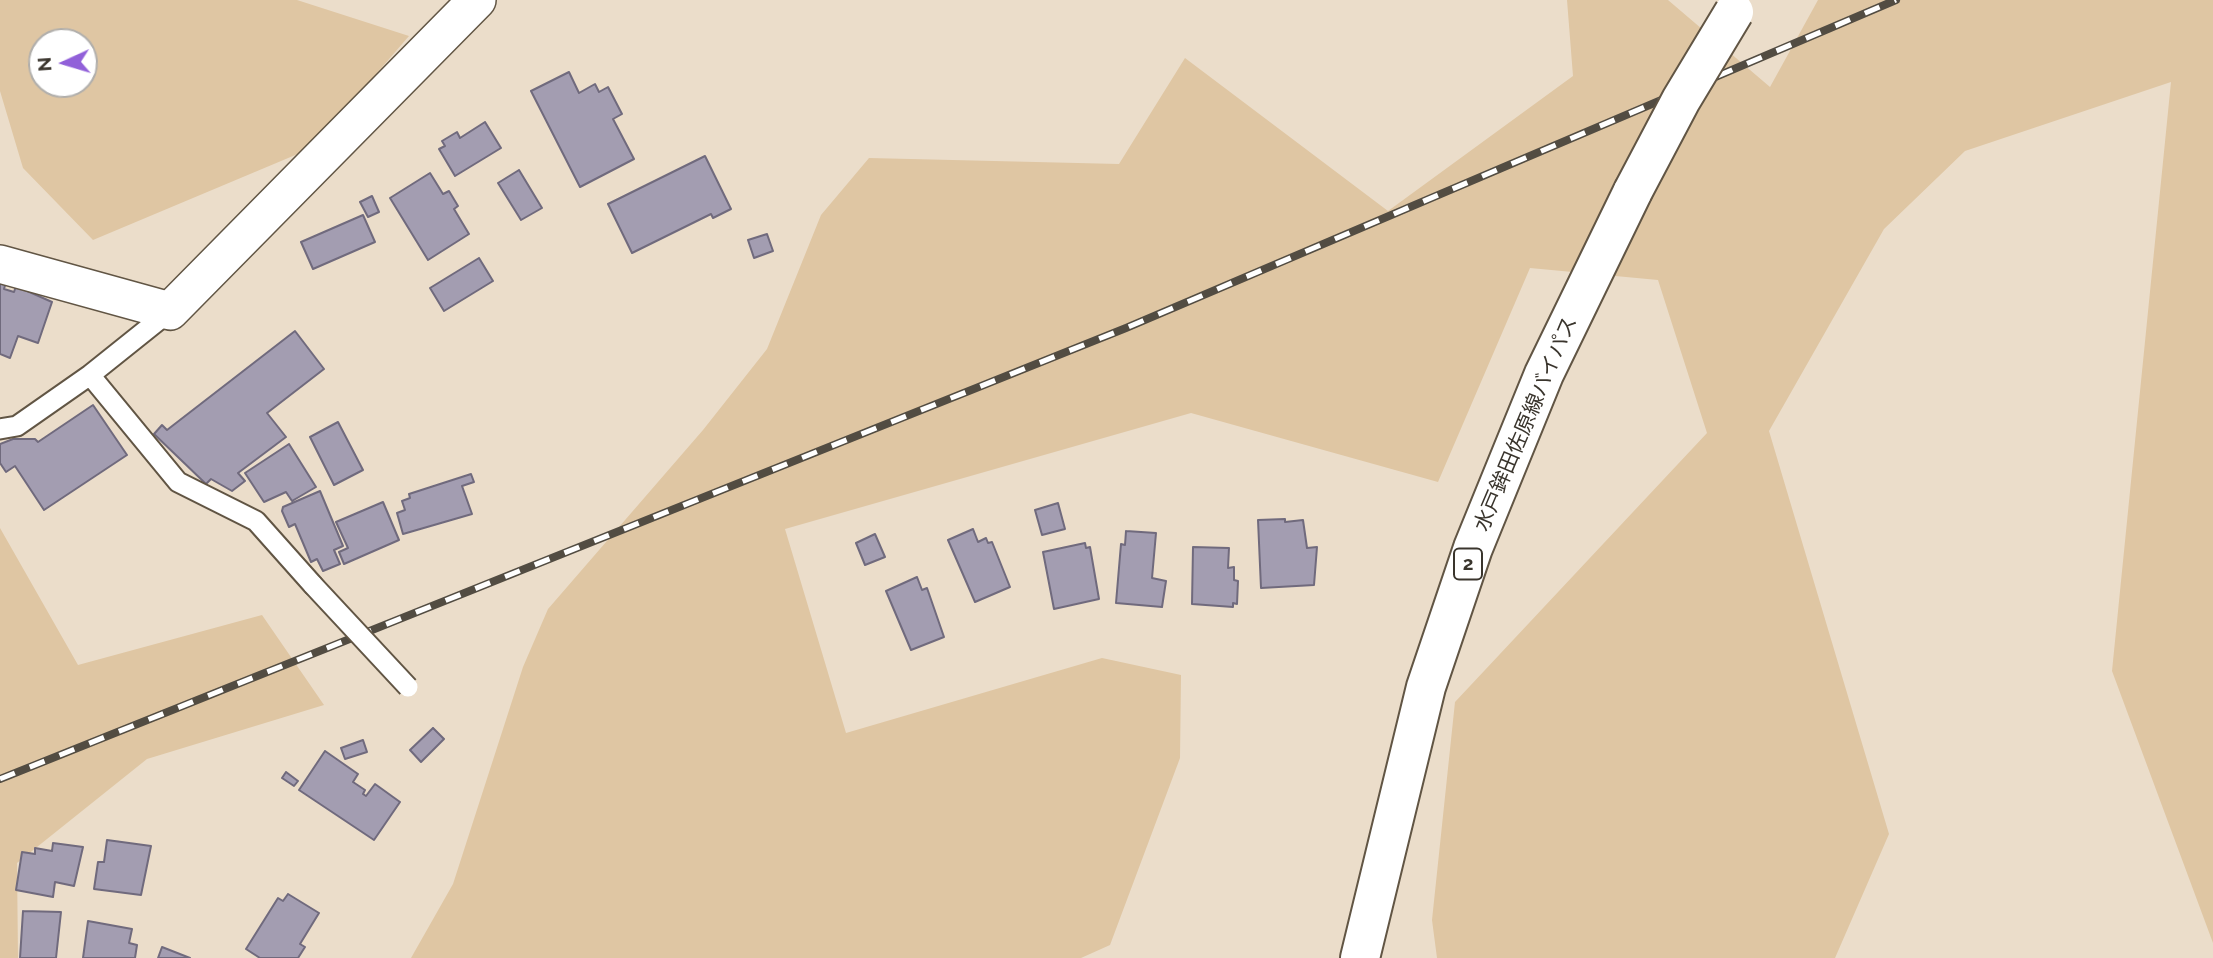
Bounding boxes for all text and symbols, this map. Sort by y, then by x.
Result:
north arrow [28,28,98,98]
text: N [33,56,56,72]
street label: 水戸鉾田佐原線バイパス [1469,313,1583,535]
road number: 2 [1454,548,1482,580]

